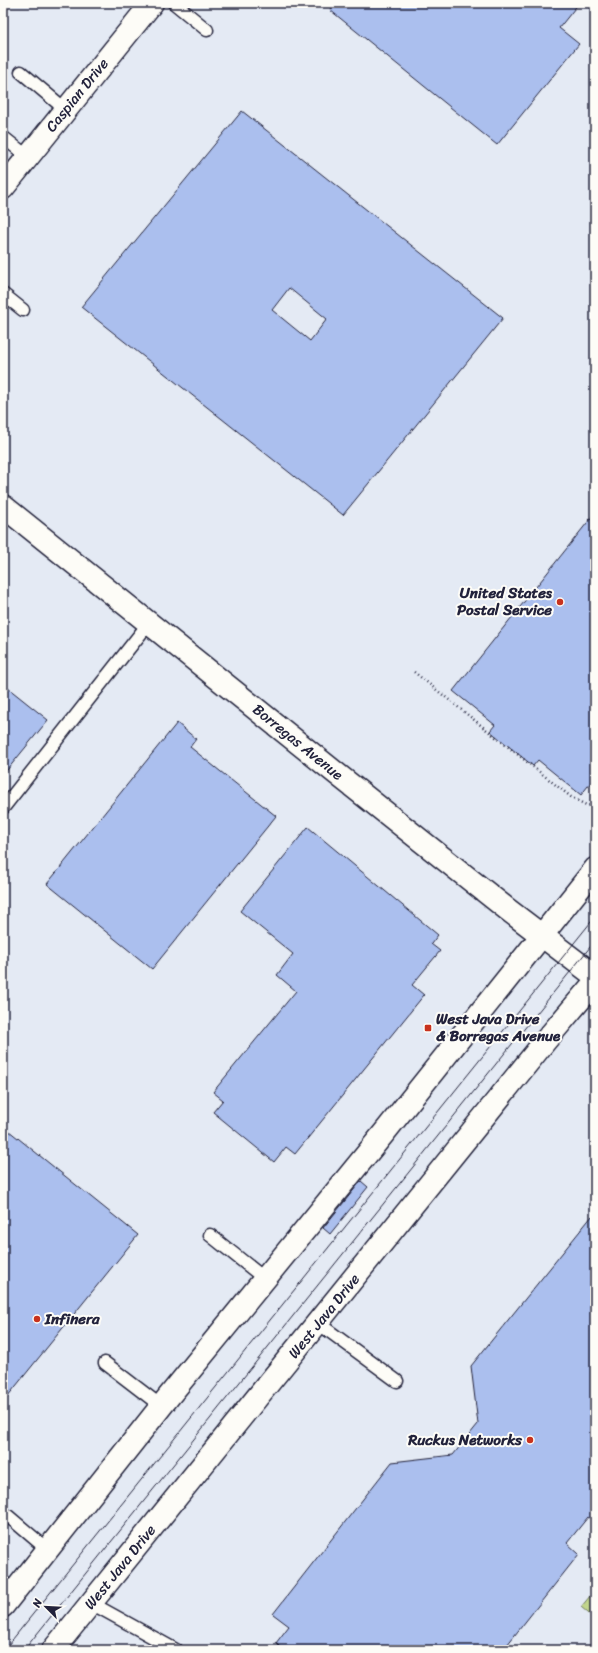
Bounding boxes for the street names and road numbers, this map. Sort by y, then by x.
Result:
street label: Caspian Drive [39,52,115,138]
street label: Borregas Avenue [247,697,349,787]
street label: West Java Drive [281,1267,367,1364]
street label: West Java Drive [77,1518,163,1615]

